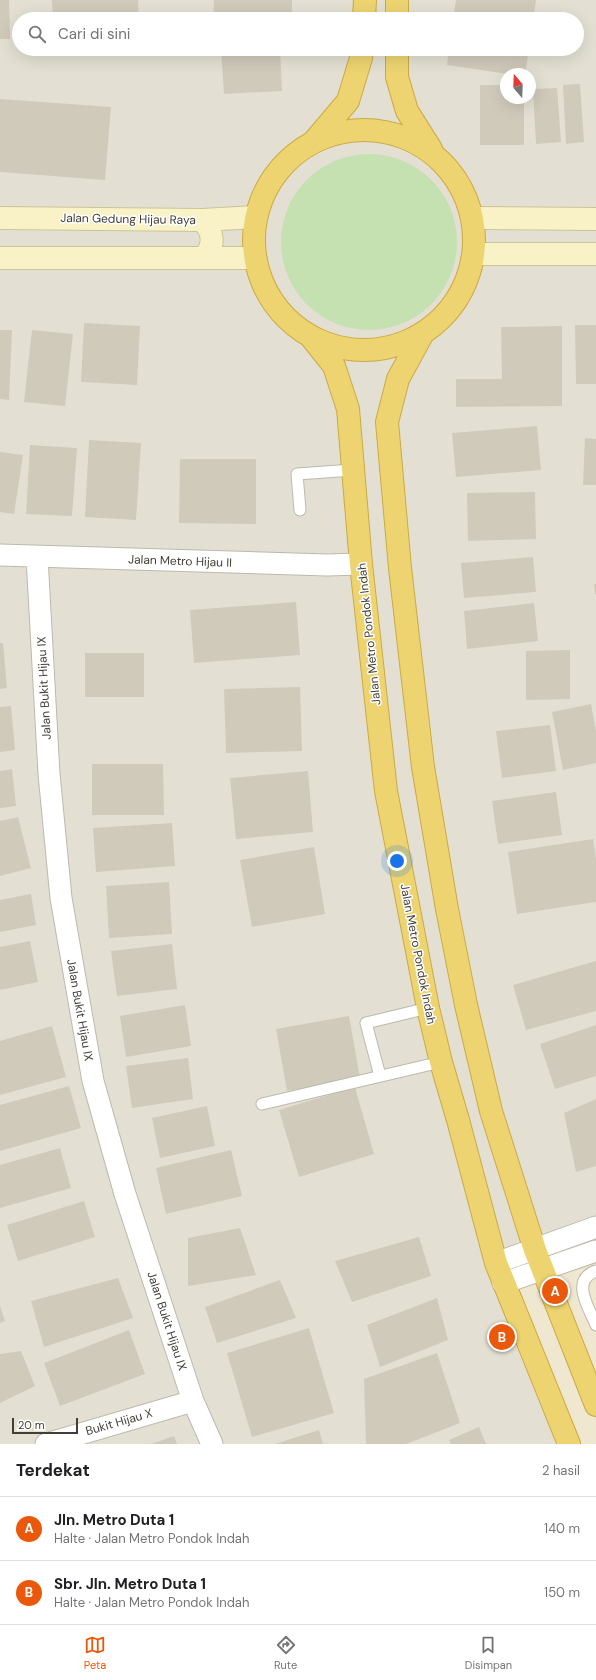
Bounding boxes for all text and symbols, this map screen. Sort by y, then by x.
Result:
search box [12,12,584,56]
icon: search [26,23,48,45]
text: Cari di sini [58,24,130,44]
north arrow [500,68,536,104]
street label: Jalan Gedung Hijau Raya [60,210,196,228]
street label: Jalan Metro Hijau II [128,551,232,571]
street label: Jalan Metro Pondok Indah [354,562,384,706]
street label: Jalan Bukit Hijau IX [33,636,55,740]
your location [387,851,407,871]
street label: Jalan Metro Pondok Indah [397,882,440,1026]
street label: Jalan Bukit Hijau IX [63,958,97,1062]
street label: Jalan Bukit Hijau IX [143,1269,191,1373]
pin: A [542,1276,568,1306]
pin: B [489,1322,515,1352]
street label: Bukit Hijau X [84,1405,154,1439]
scale bar [12,1416,78,1435]
text: 20 m [18,1418,44,1432]
text: Terdekat [16,1459,90,1481]
text: 2 hasil [542,1462,580,1479]
text: Jln. Metro Duta 1 [54,1510,174,1530]
text: A [24,1520,34,1537]
text: 140 m [544,1520,580,1537]
text: Halte · Jalan Metro Pondok Indah [54,1530,249,1547]
text: Sbr. Jln. Metro Duta 1 [54,1574,206,1594]
text: B [25,1584,33,1601]
text: 150 m [544,1584,580,1601]
text: Halte · Jalan Metro Pondok Indah [54,1594,249,1611]
tab: Peta [84,1634,106,1672]
tab: Rute [274,1634,297,1672]
tab: Disimpan [465,1634,512,1672]

